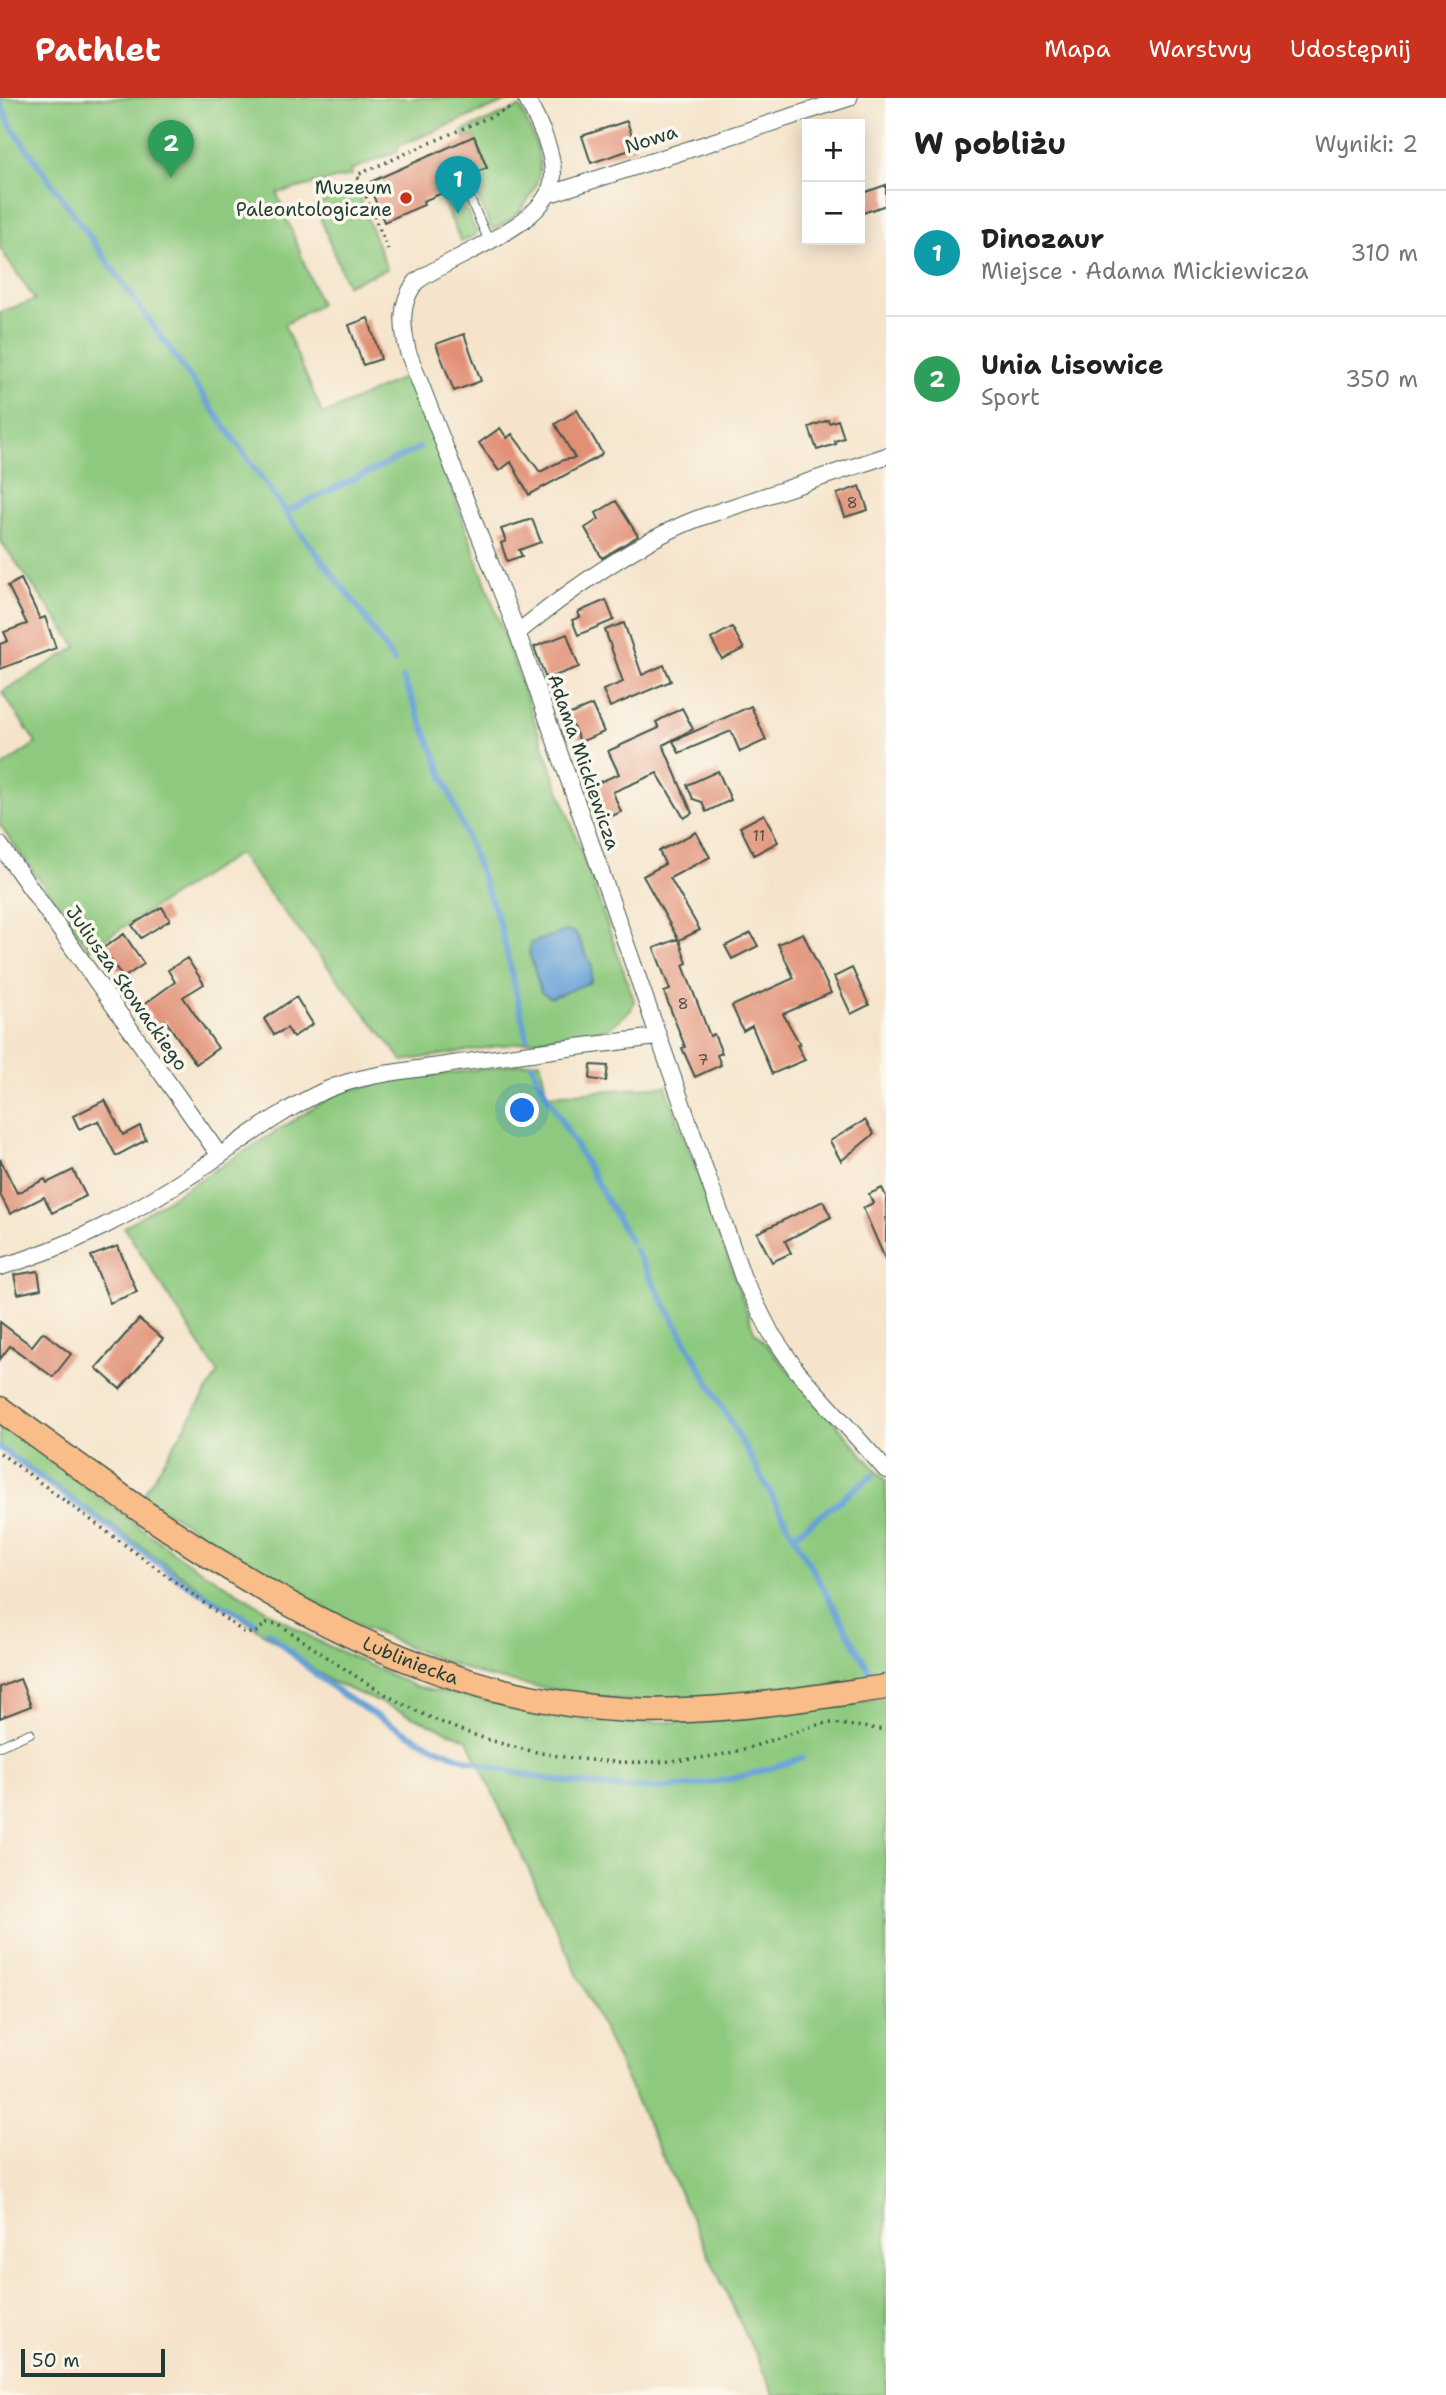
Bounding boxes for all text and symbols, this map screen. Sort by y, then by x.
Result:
text: Pathlet [35,27,161,72]
text: Mapa [1044,33,1111,65]
text: Warstwy [1149,33,1252,65]
text: Udostępnij [1290,33,1411,65]
street label: Nowa [622,119,681,159]
map controls [802,119,865,245]
button: + [802,119,865,182]
pin: 2 [148,120,194,178]
text: W pobliżu [914,123,1066,164]
text: Wyniki: 2 [1314,129,1418,159]
pin: 1 [435,156,481,214]
place label: Muzeum Paleontologiczne [236,175,392,222]
button: − [802,182,865,245]
marker: Muzeum Paleontologiczne [398,190,414,206]
text: Dinozaur [981,221,1104,256]
text: 1 [932,238,942,268]
text: 310 m [1350,238,1418,268]
text: Miejsce · Adama Mickiewicza [981,256,1308,286]
text: Unia Lisowice [981,347,1164,382]
text: 2 [929,364,945,394]
text: 350 m [1345,364,1418,394]
text: Sport [981,382,1040,412]
house number: 8 [846,492,858,513]
street label: Adama Mickiewicza [542,671,626,853]
house number: 11 [753,825,765,846]
street label: Juliusza Słowackiego [60,900,194,1076]
house number: 8 [677,993,689,1014]
house number: 7 [697,1049,709,1070]
your location [505,1093,539,1127]
street label: Lubliniecka [359,1630,462,1690]
scale bar [21,2346,164,2378]
text: 50 m [32,2348,80,2373]

